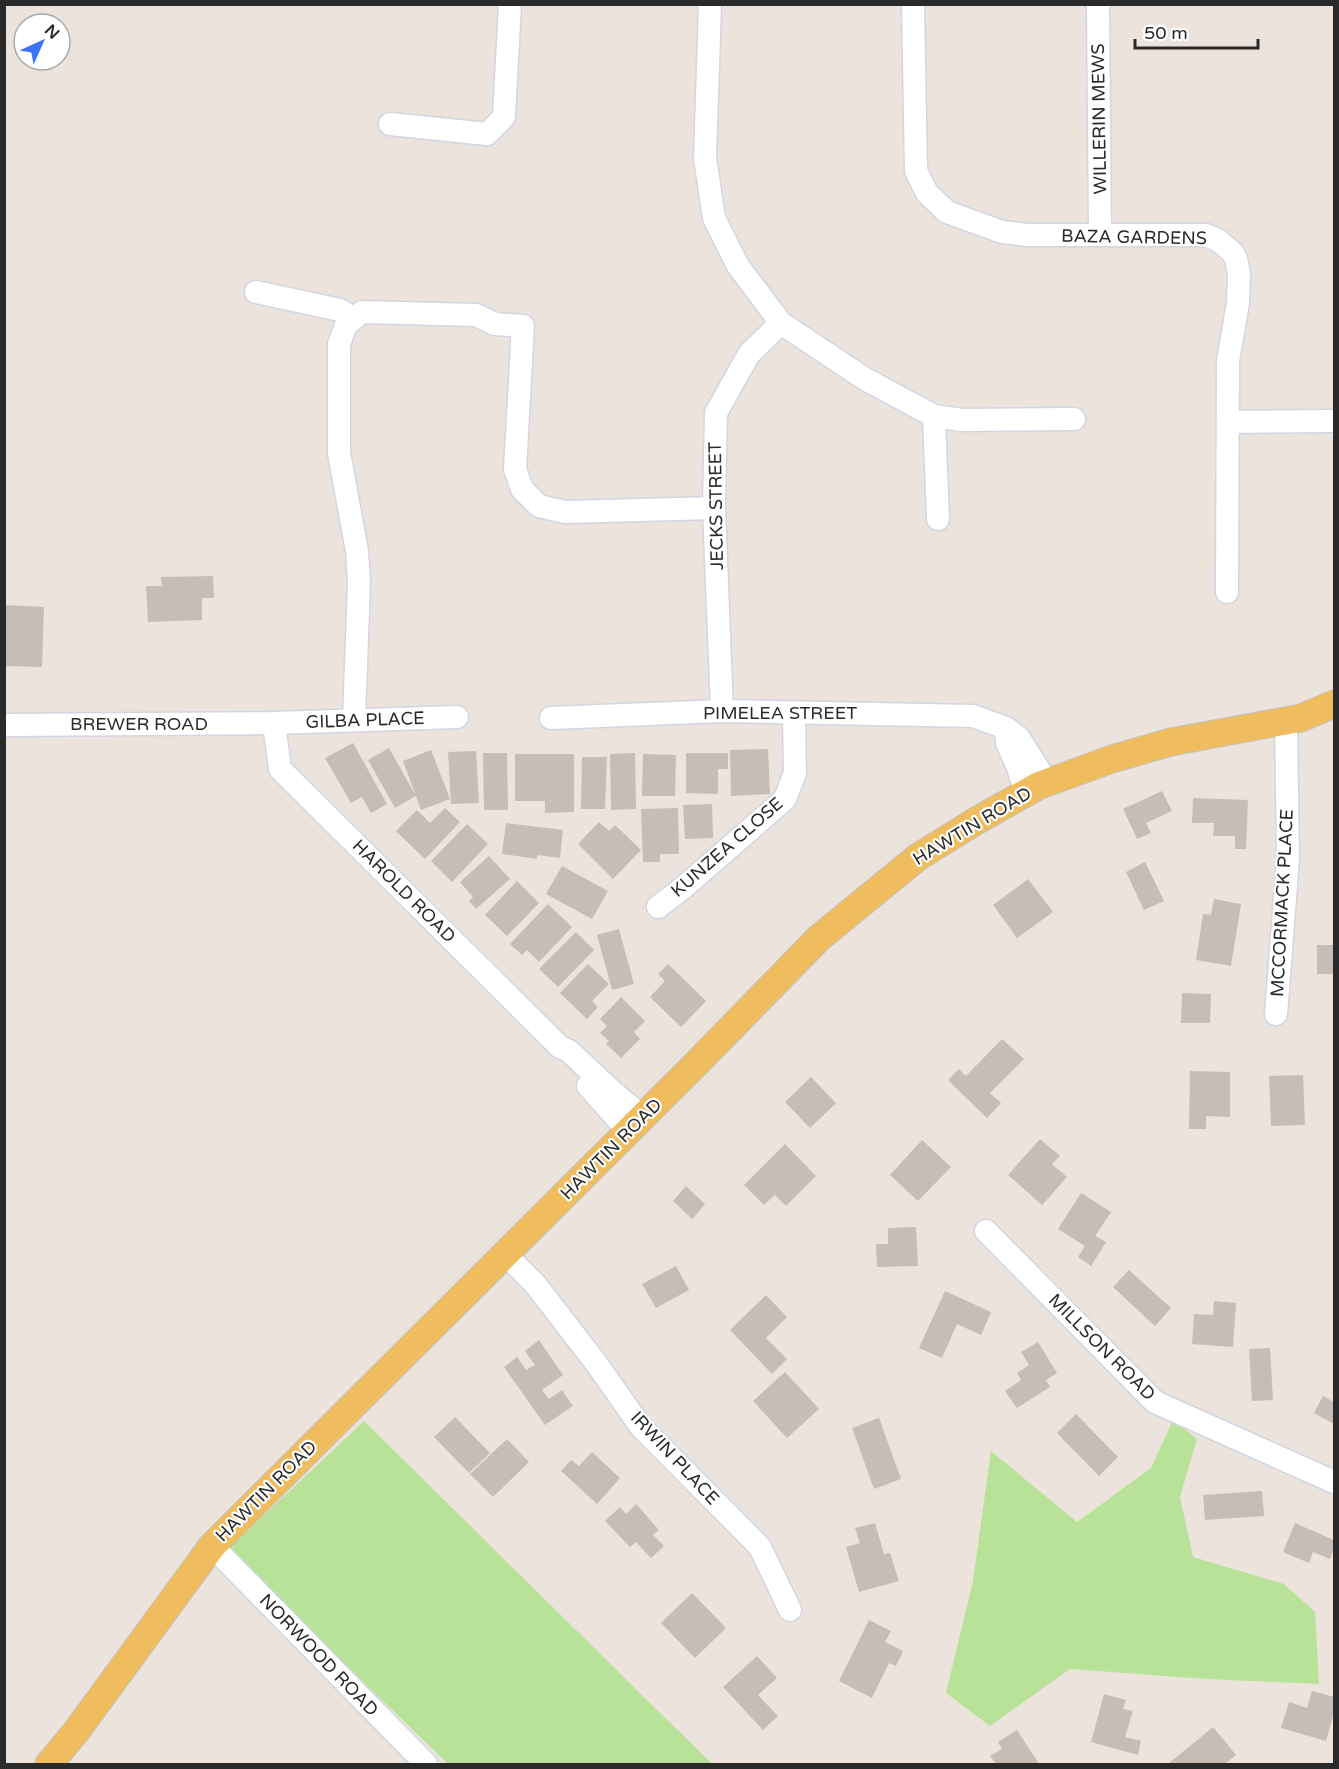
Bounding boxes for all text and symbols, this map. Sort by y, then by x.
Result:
north arrow [12,12,72,72]
scale bar [1135,12,1258,50]
text: N [40,20,64,44]
text: 50 m [1144,22,1188,44]
street label: WILLERIN MEWS [1087,43,1111,195]
street label: BAZA GARDENS [1061,225,1207,249]
street label: JECKS STREET [704,442,728,570]
street label: PIMELEA STREET [703,702,857,724]
street label: GILBA PLACE [305,707,425,733]
street label: BREWER ROAD [70,713,208,735]
street label: HAWTIN ROAD [909,782,1035,870]
street label: KUNZEA CLOSE [666,792,788,902]
street label: MCCORMACK PLACE [1266,808,1298,998]
street label: HAROLD ROAD [348,835,460,947]
street label: HAWTIN ROAD [556,1094,666,1204]
street label: MILLSON ROAD [1044,1289,1160,1405]
street label: IRWIN PLACE [626,1407,724,1509]
street label: HAWTIN ROAD [211,1436,321,1546]
street label: NORWOOD ROAD [255,1589,383,1721]

